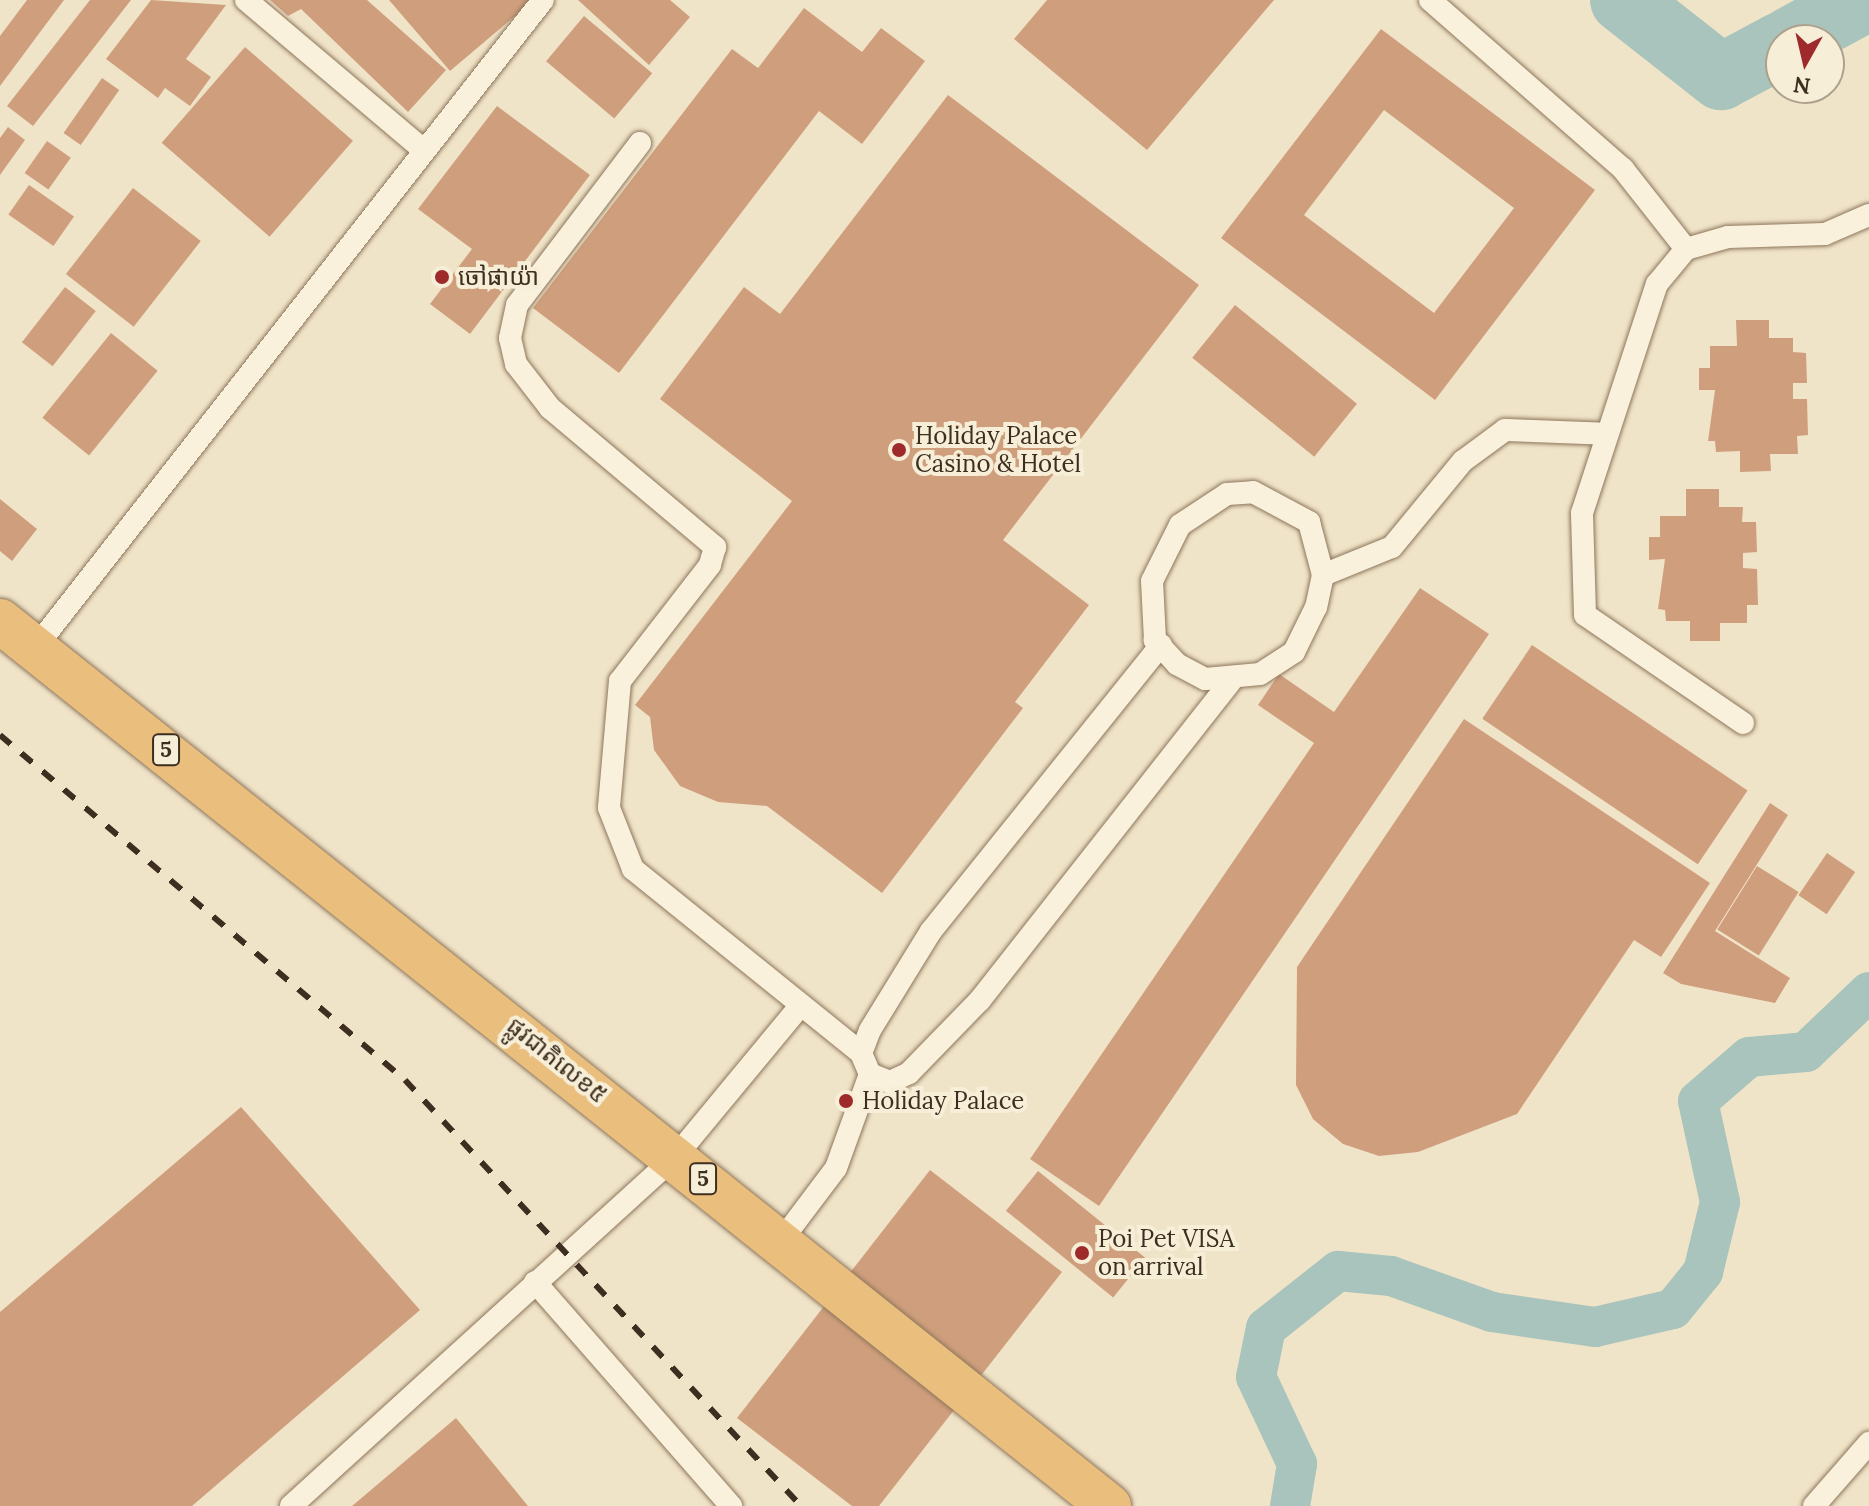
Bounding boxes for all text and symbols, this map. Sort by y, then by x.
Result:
north arrow [1765,24,1845,104]
text: N [1792,71,1812,101]
place label: ចៅផាយ៉ា [458,263,539,291]
marker: ចៅផាយ៉ា [433,268,451,286]
place label: Holiday Palace Casino & Hotel [915,422,1081,478]
marker: Holiday Palace Casino & Hotel [890,441,908,459]
road number: 5 [152,732,180,768]
street label: ផ្លូវជាតិលេខ៥ [501,1011,613,1109]
place label: Holiday Palace [862,1087,1024,1115]
marker: Holiday Palace [837,1092,855,1110]
road number: 5 [689,1161,717,1197]
place label: Poi Pet VISA on arrival [1098,1225,1234,1281]
marker: Poi Pet VISA on arrival [1073,1244,1091,1262]

